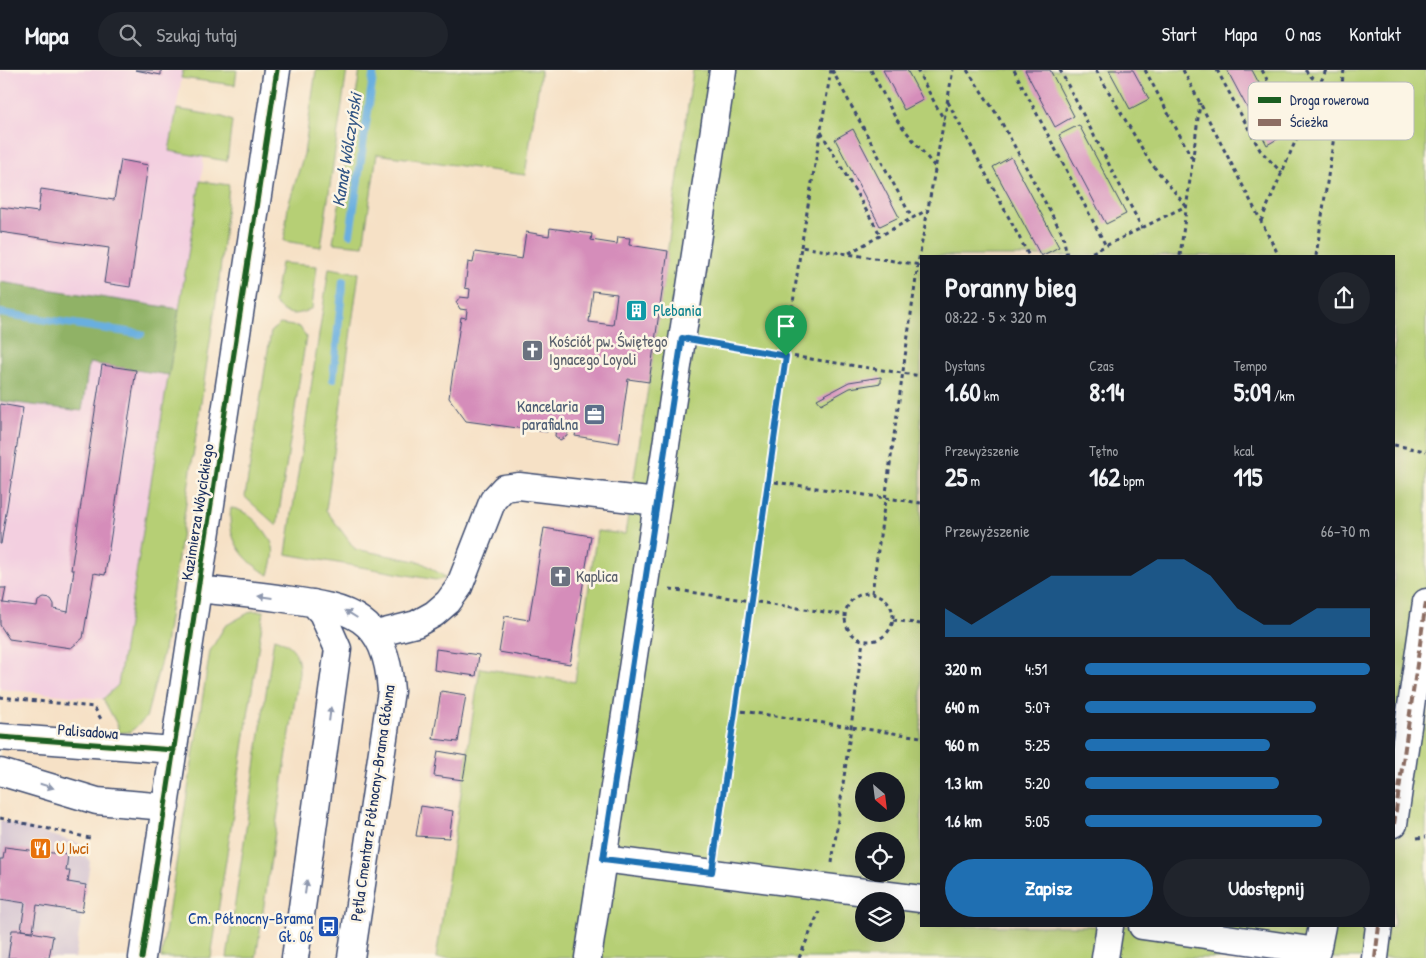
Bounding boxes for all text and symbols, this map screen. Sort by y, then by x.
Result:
search box [98,12,448,57]
text: Mapa [25,19,68,51]
icon: search [116,21,144,49]
text: Szukaj tutaj [156,22,238,48]
text: Start [1162,22,1196,47]
text: Mapa [1224,22,1257,47]
text: O nas [1285,22,1321,47]
text: Kontakt [1349,22,1401,47]
legend [1248,82,1414,140]
water label: Kanał Wólczyński [325,89,368,208]
text: Droga rowerowa [1290,90,1369,110]
text: Ścieżka [1290,112,1328,131]
text: Poranny bieg [945,268,1077,306]
button: share [1318,272,1370,324]
building icon: Plebania [625,298,649,322]
place label: Plebania [653,299,701,321]
pin [765,305,807,356]
text: 08:22 · 5 × 320 m [945,306,1047,328]
icon: arrive [772,312,800,340]
place label: Kościół pw. Świętego Ignacego Loyoli [549,330,668,370]
church icon: Kościół pw. Świętego Ignacego Loyoli [521,338,545,362]
text: Dystans [945,356,985,375]
text: Czas [1089,356,1114,375]
text: Tempo [1234,356,1267,375]
text: 1.60 [945,375,981,409]
text: 8:14 [1089,375,1124,409]
text: 5:09 [1234,375,1270,409]
text: km [981,386,999,405]
text: /km [1270,386,1295,405]
place label: Kancelaria parafialna [517,395,578,435]
office icon: Kancelaria parafialna [582,403,606,427]
text: Przewyższenie [945,441,1019,460]
text: Tętno [1089,441,1118,460]
text: kcal [1234,441,1254,460]
street label: Kazimierza Wóycickiego [175,442,219,582]
text: 25 [945,460,967,494]
text: 162 [1089,460,1120,494]
text: 115 [1234,460,1262,494]
text: m [967,471,980,490]
text: bpm [1120,471,1145,490]
text: Przewyższenie [945,520,1030,542]
text: 66–70 m [1321,520,1370,542]
church icon: Kaplica [548,564,572,588]
place label: Kaplica [576,565,618,587]
one-way arrow [256,592,272,600]
one-way arrow [345,609,358,618]
text: 320 m [945,658,981,680]
text: 4:51 [1025,658,1047,680]
street label: Pętla Cmentarz Północny-Brama Główna [345,683,399,923]
text: 640 m [945,696,979,718]
text: 5:07 [1025,696,1051,718]
one-way arrow [326,706,334,722]
street label: Palisadowa [57,718,119,744]
text: 960 m [945,734,979,756]
text: 5:25 [1025,734,1050,756]
north arrow [855,772,905,822]
map controls [855,772,905,942]
text: 1.3 km [945,772,983,794]
text: 5:20 [1025,772,1050,794]
one-way arrow [39,782,54,790]
text: 1.6 km [945,810,982,832]
text: 5:05 [1025,810,1049,832]
button: locate [855,832,905,882]
restaurant icon: U Iwci [28,836,52,860]
place label: U Iwci [56,837,89,859]
button: Zapisz [945,859,1153,917]
button: Udostępnij [1163,859,1370,917]
one-way arrow [302,879,310,895]
button: layers [855,892,905,942]
place label: Cm. Północny-Brama Gł. 06 [188,907,313,947]
bus stop icon: Cm. Północny-Brama Gł. 06 [317,915,341,939]

